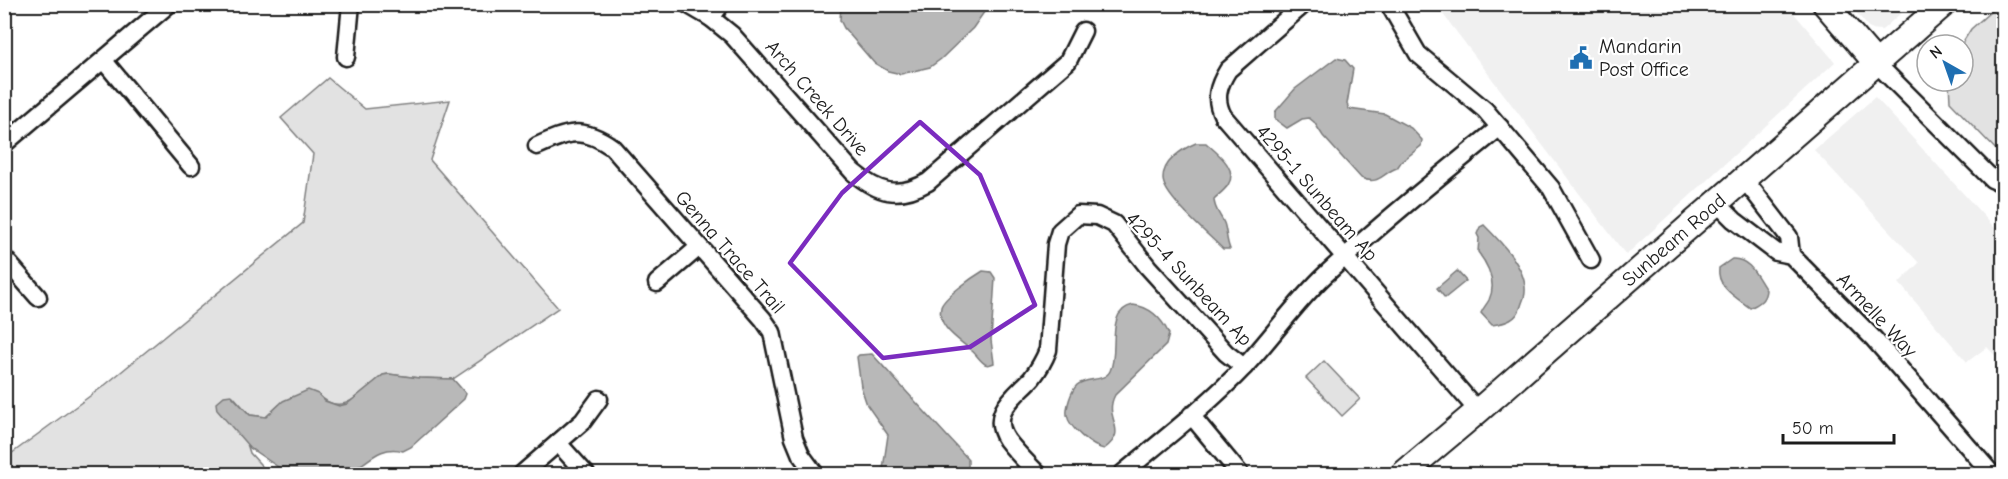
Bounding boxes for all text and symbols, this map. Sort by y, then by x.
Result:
north arrow [1915,33,1975,93]
place label: Mandarin Post Office [1599,35,1689,81]
street label: Arch Creek Drive [761,36,873,160]
text: N [1926,42,1946,63]
public building icon: Mandarin Post Office [1568,45,1594,71]
street label: 4295-1 Sunbeam Ap [1252,120,1382,266]
street label: Genna Trace Trail [670,186,790,318]
street label: Sunbeam Road [1617,189,1731,291]
street label: 4295-4 Sunbeam Ap [1121,207,1257,351]
street label: Armelle Way [1832,268,1922,362]
scale bar [1783,407,1894,445]
text: 50 m [1792,418,1834,439]

